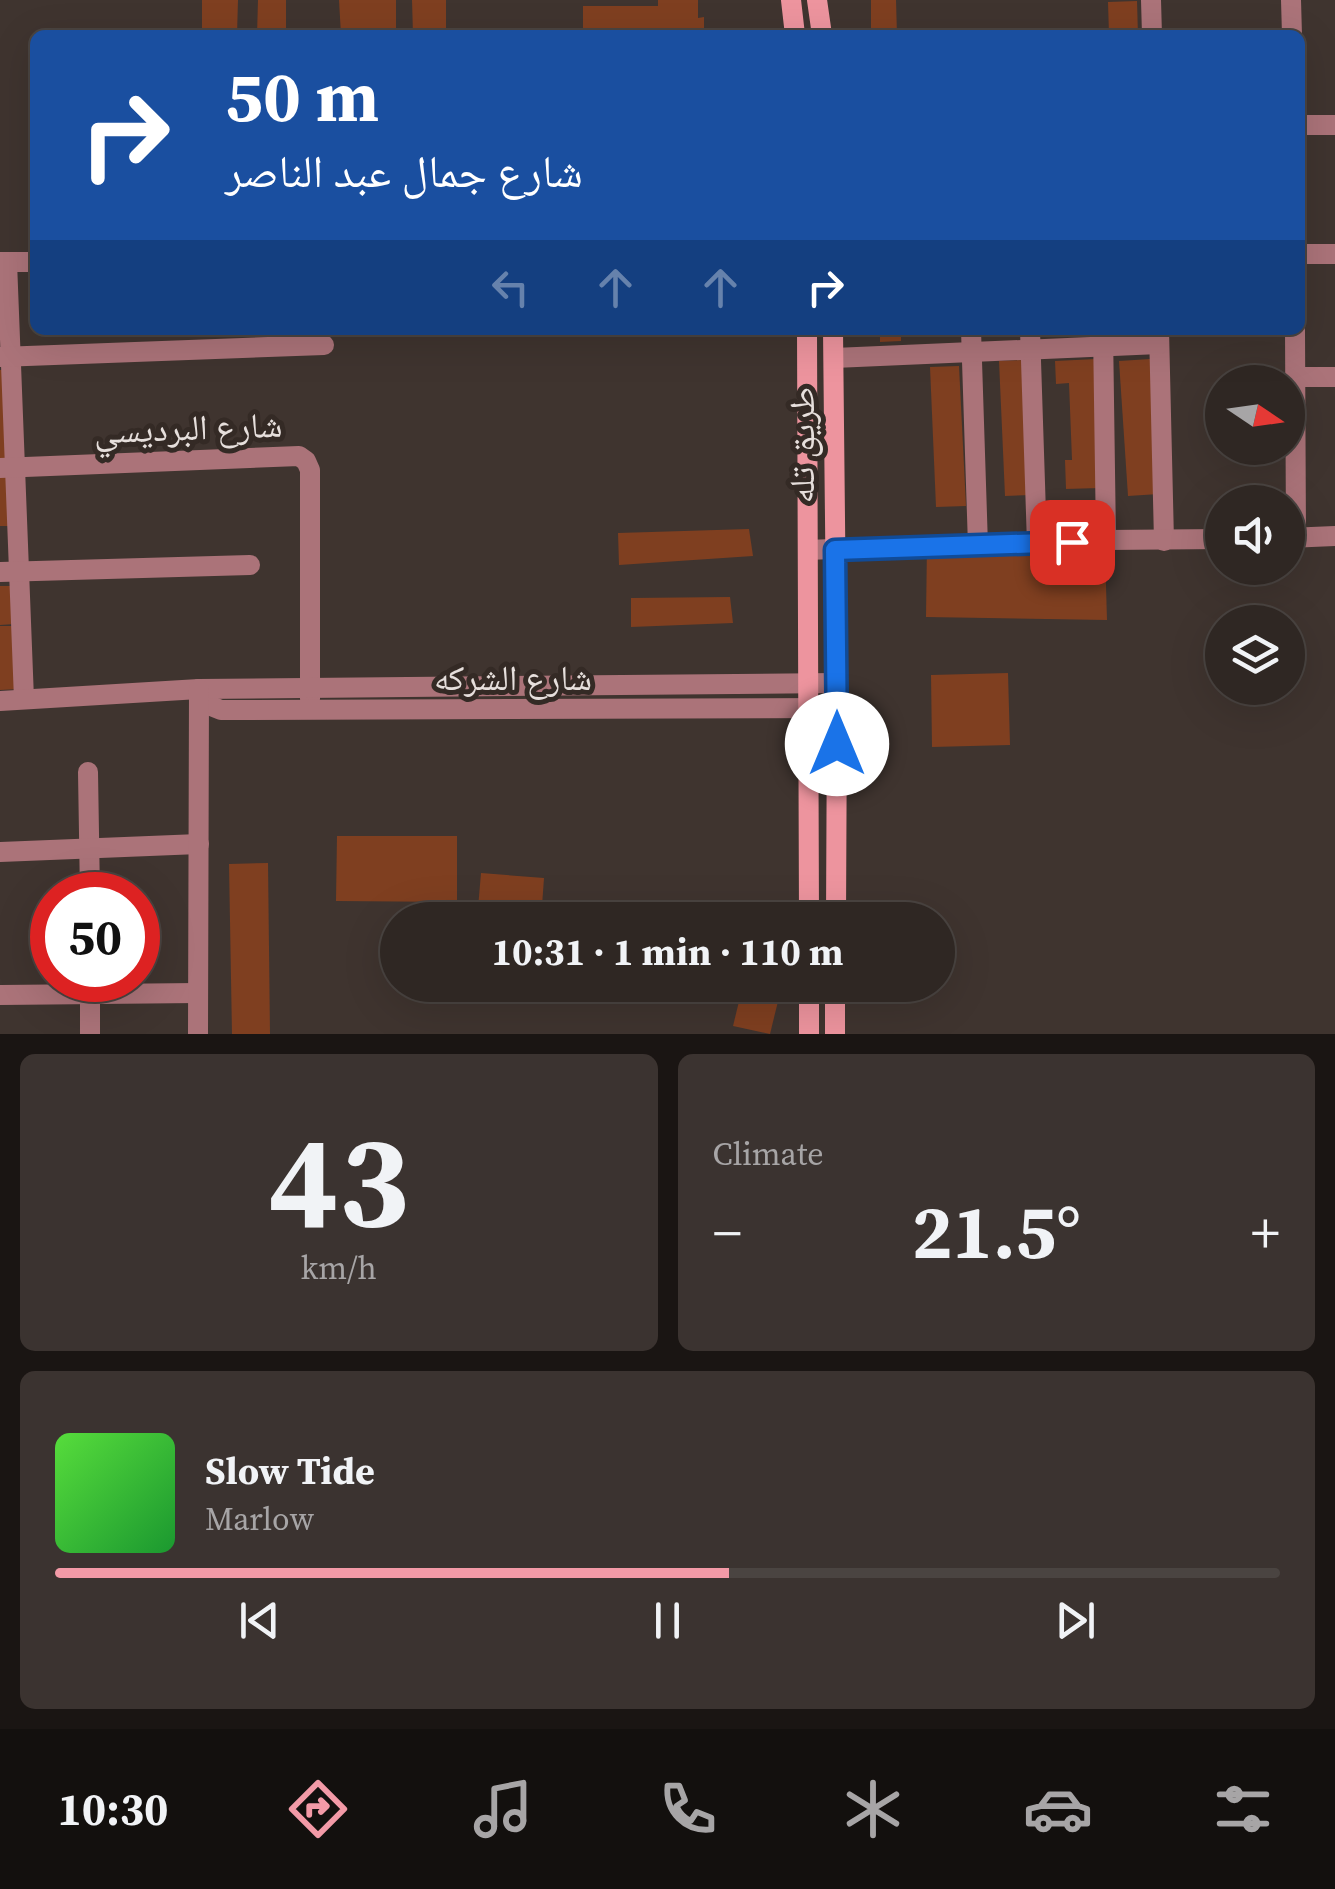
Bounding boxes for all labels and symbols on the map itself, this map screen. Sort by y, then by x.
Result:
north arrow [1205,365,1305,465]
street label: طريق تله [778,387,826,503]
street label: شارع البرديسي [93,401,283,459]
pin [1030,500,1115,585]
street label: شارع الشركه [434,654,592,702]
position arrow [785,692,889,796]
speed limit sign: 50 [30,872,160,1002]

